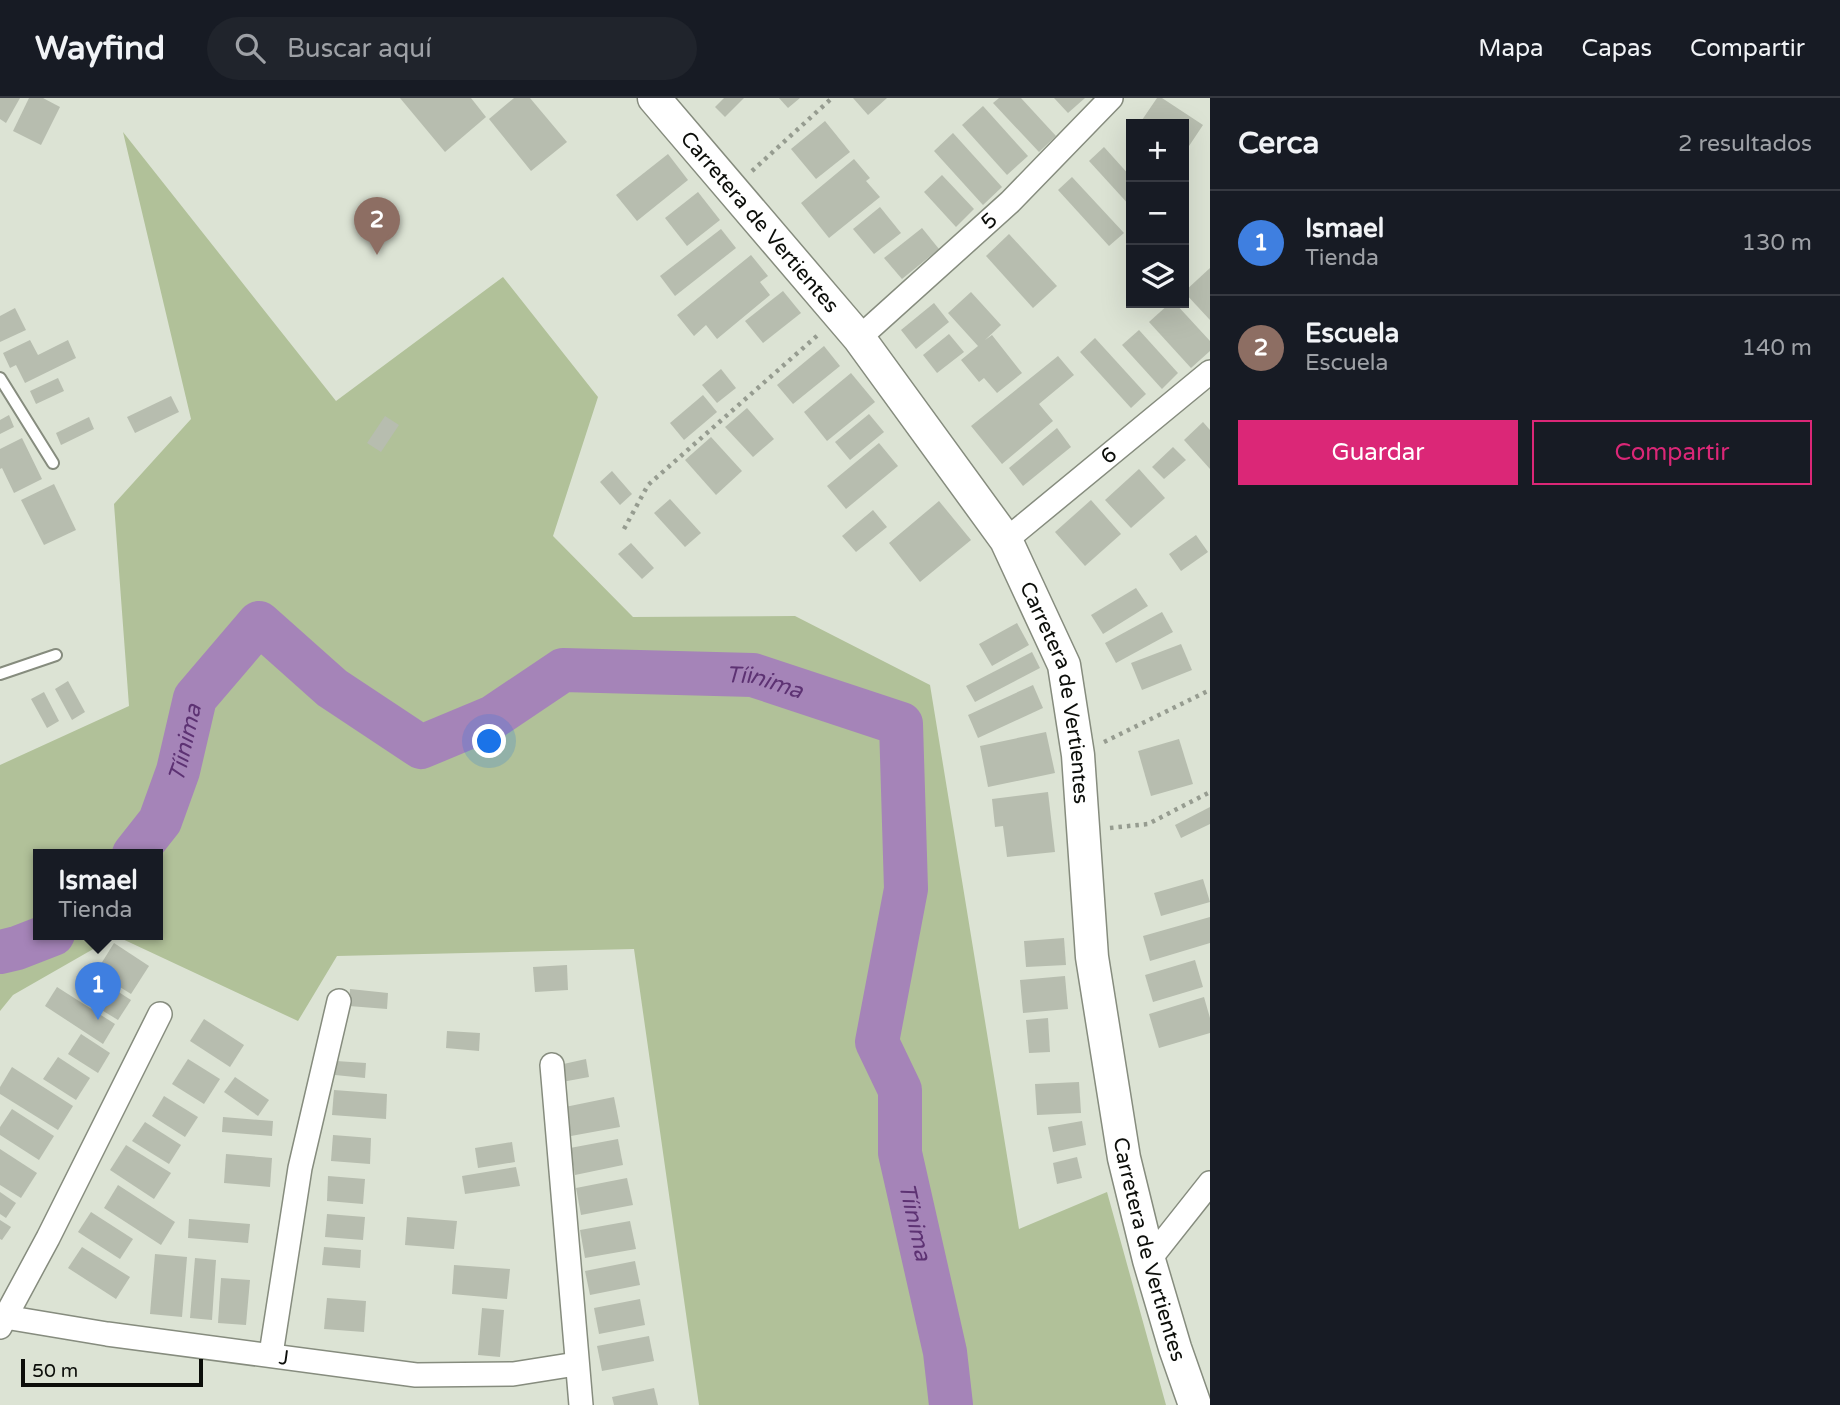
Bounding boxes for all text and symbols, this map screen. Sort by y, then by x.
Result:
search box [207,17,697,80]
text: Wayfind [35,29,165,68]
icon: search [231,29,269,67]
text: Buscar aquí [287,33,432,64]
text: Mapa [1478,34,1544,63]
text: Capas [1582,34,1652,63]
text: Compartir [1690,34,1805,63]
map controls [1126,119,1189,308]
button: + [1126,119,1189,182]
text: Cerca [1238,125,1319,162]
street label: Carretera de Vertientes [675,126,844,318]
text: 2 resultados [1678,130,1812,158]
button: − [1126,182,1189,245]
pin: 2 [354,197,400,255]
street label: 5 [976,208,1003,235]
text: Ismael [1305,213,1384,244]
text: 1 [1254,229,1268,257]
text: 130 m [1742,229,1812,257]
text: Tienda [1305,244,1379,272]
button: layers [1126,245,1189,308]
text: Escuela [1305,318,1399,349]
text: 2 [1254,334,1268,362]
text: 140 m [1742,334,1812,362]
text: Escuela [1305,349,1389,377]
button: Guardar [1238,420,1518,485]
button: Compartir [1532,420,1812,485]
street label: 6 [1096,442,1122,470]
street label: Carretera de Vertientes [1014,578,1093,805]
water label: Tíinima [725,661,807,706]
water label: Tíinima [162,700,208,786]
your location [472,724,506,758]
popup [33,849,163,940]
text: Ismael [58,865,138,896]
text: Tienda [58,896,132,924]
pin: 1 [75,962,121,1020]
street label: Carretera de Vertientes [1108,1136,1191,1365]
water label: Tíinima [892,1180,937,1265]
street label: J [277,1345,290,1371]
scale bar [21,1356,203,1388]
text: 50 m [32,1360,78,1382]

